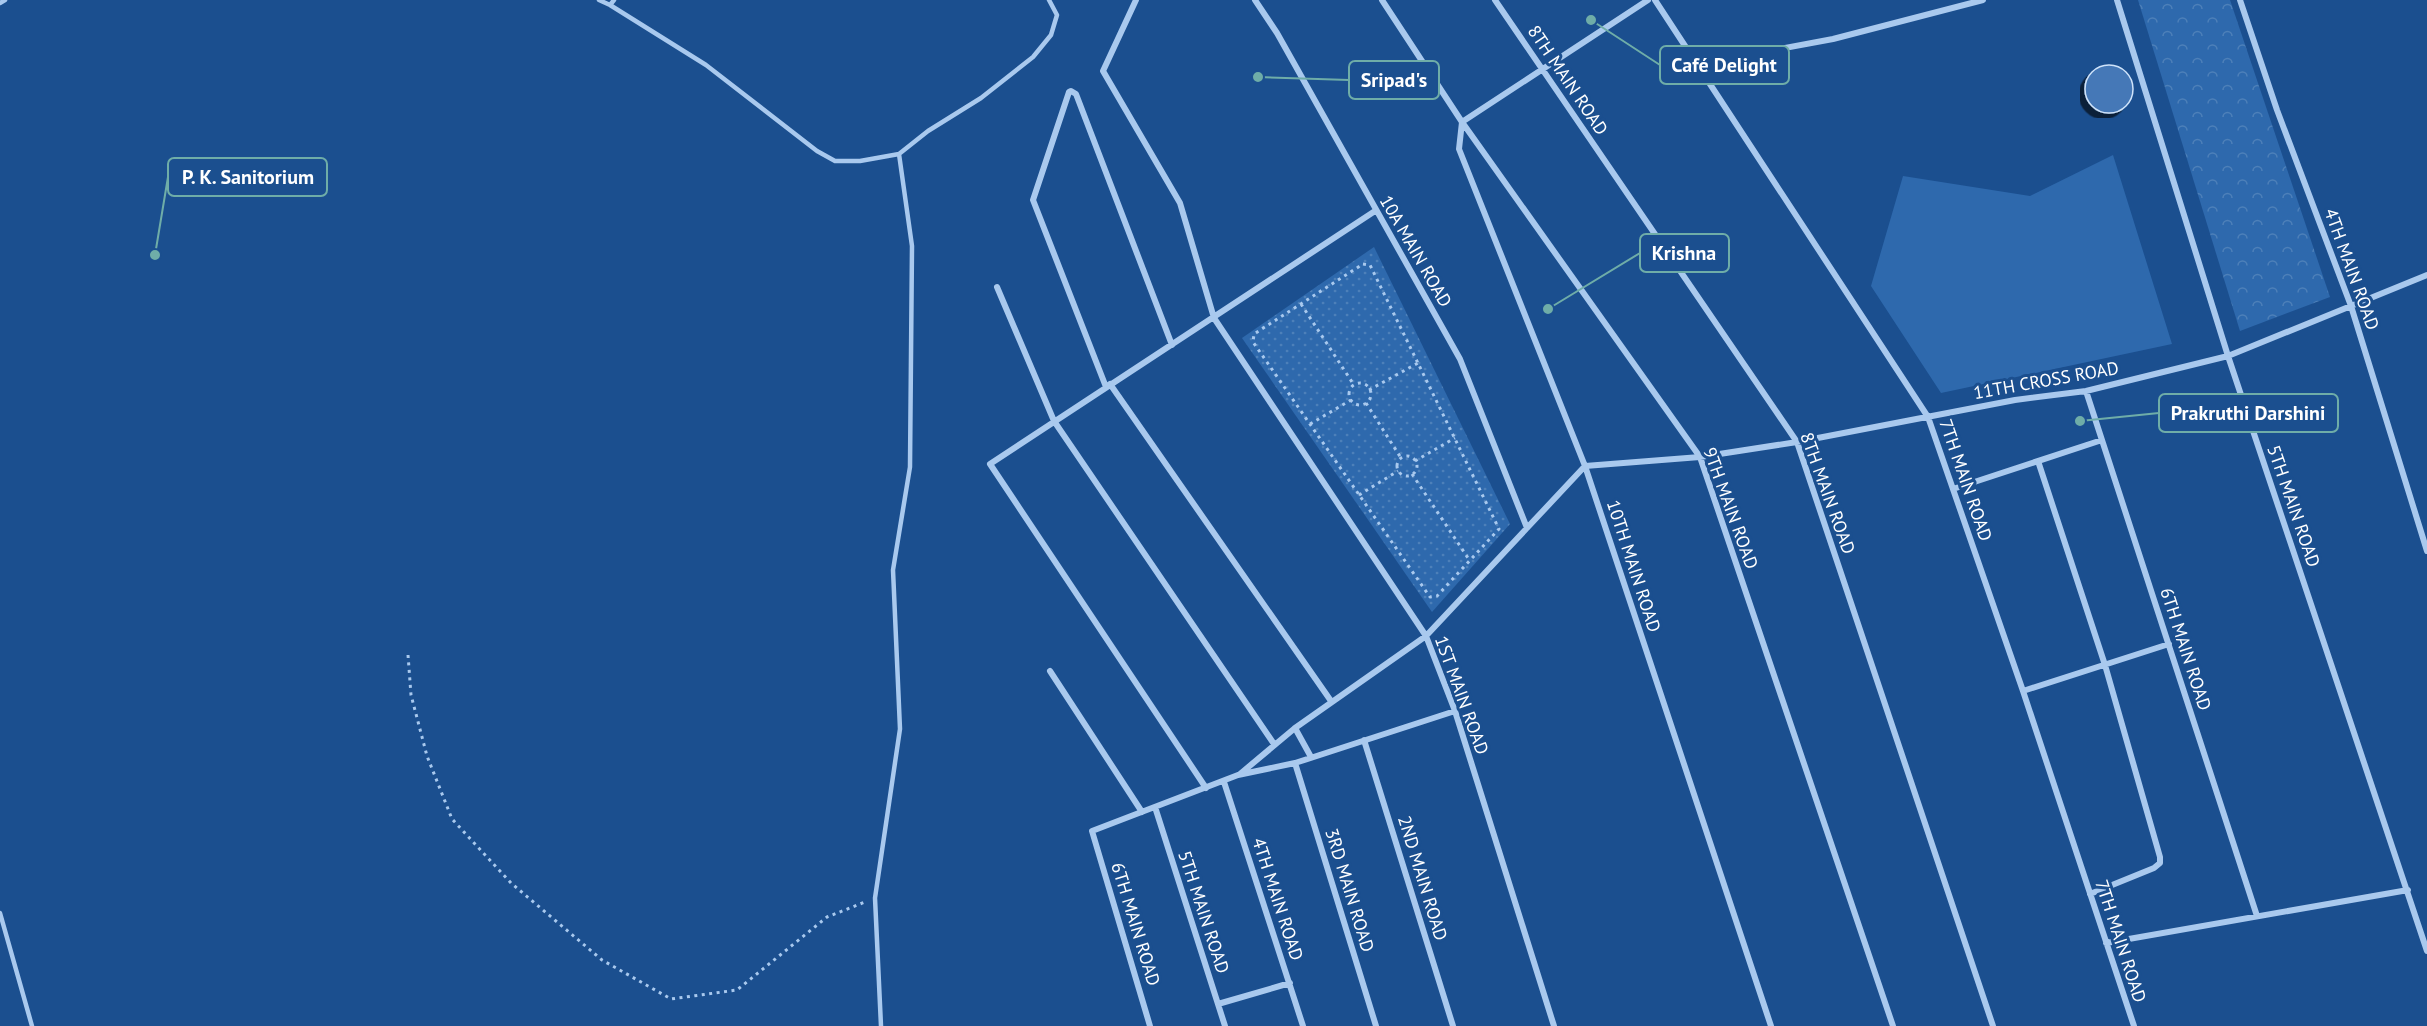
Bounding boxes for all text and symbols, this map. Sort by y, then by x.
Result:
street label: 8TH MAIN ROAD [1523,21,1613,139]
callout: Café Delight [1660,46,1789,84]
text: Café Delight [1671,52,1777,78]
callout: Sripad's [1349,61,1439,99]
text: Sripad's [1361,67,1427,93]
callout: P. K. Sanitorium [168,158,327,196]
text: P. K. Sanitorium [182,164,314,190]
street label: 10A MAIN ROAD [1375,191,1457,311]
street label: 4TH MAIN ROAD [2319,205,2385,333]
callout: Krishna [1640,234,1729,272]
text: Krishna [1652,240,1716,266]
street label: 11TH CROSS ROAD [1972,356,2120,404]
callout: Prakruthi Darshini [2159,394,2338,432]
text: Prakruthi Darshini [2171,400,2325,426]
street label: 7TH MAIN ROAD [1934,416,1998,544]
street label: 8TH MAIN ROAD [1795,429,1861,557]
street label: 5TH MAIN ROAD [2262,442,2326,570]
street label: 9TH MAIN ROAD [1698,444,1764,572]
street label: 10TH MAIN ROAD [1602,497,1666,635]
street label: 6TH MAIN ROAD [2155,585,2217,713]
street label: 1ST MAIN ROAD [1430,633,1494,757]
street label: 2ND MAIN ROAD [1393,813,1453,943]
street label: 3RD MAIN ROAD [1320,825,1380,955]
street label: 4TH MAIN ROAD [1247,835,1309,963]
street label: 5TH MAIN ROAD [1173,848,1235,976]
street label: 6TH MAIN ROAD [1106,860,1166,988]
street label: 7TH MAIN ROAD [2090,877,2152,1005]

